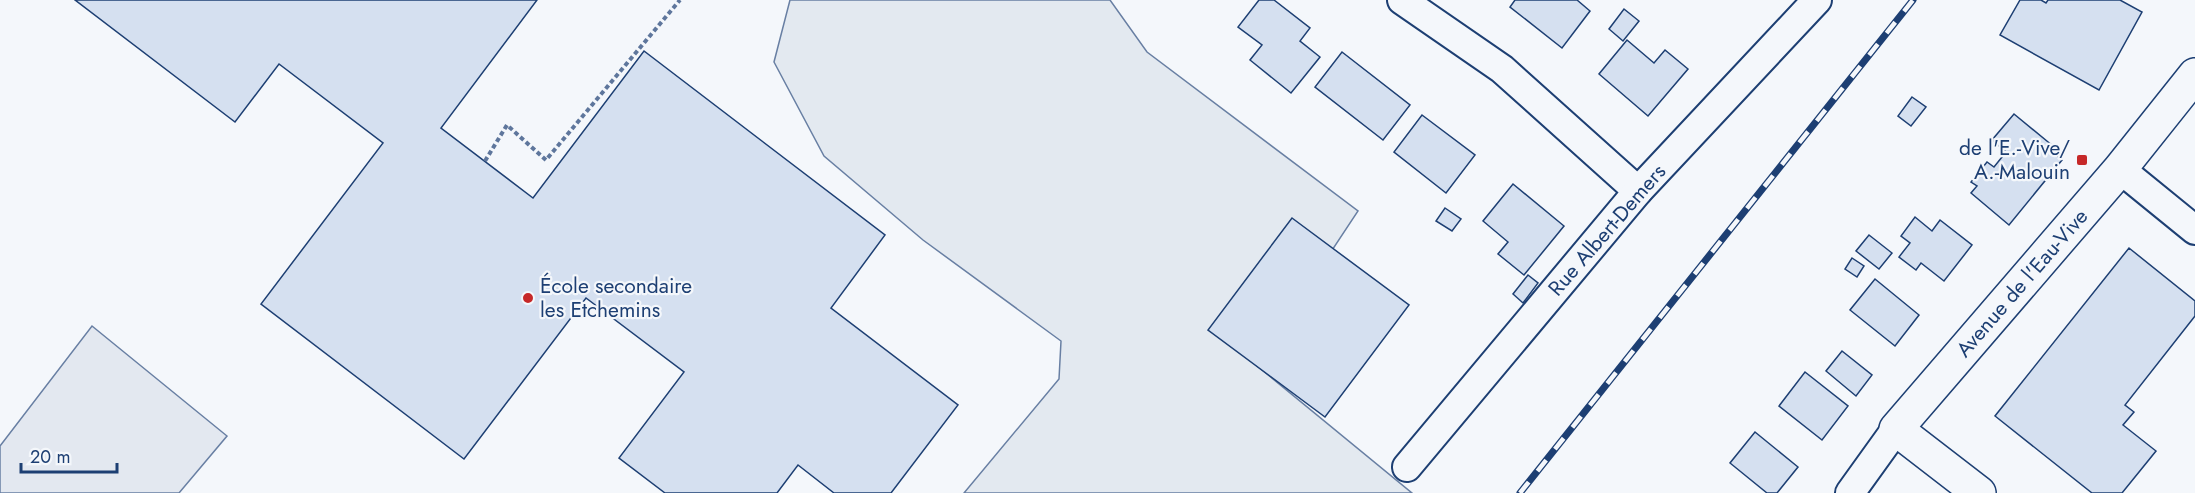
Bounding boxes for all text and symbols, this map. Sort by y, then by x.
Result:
place label: de l'E.-Vive/ A.-Malouin [1959,133,2070,187]
marker: de l'E.-Vive/ A.-Malouin [2075,153,2089,167]
street label: Rue Albert-Demers [1541,158,1673,302]
street label: Avenue de l'Eau-Vive [1949,202,2095,364]
place label: École secondaire les Etchemins [540,271,692,325]
marker: École secondaire les Etchemins [521,291,535,305]
scale bar [21,436,117,474]
text: 20 m [30,444,70,470]

